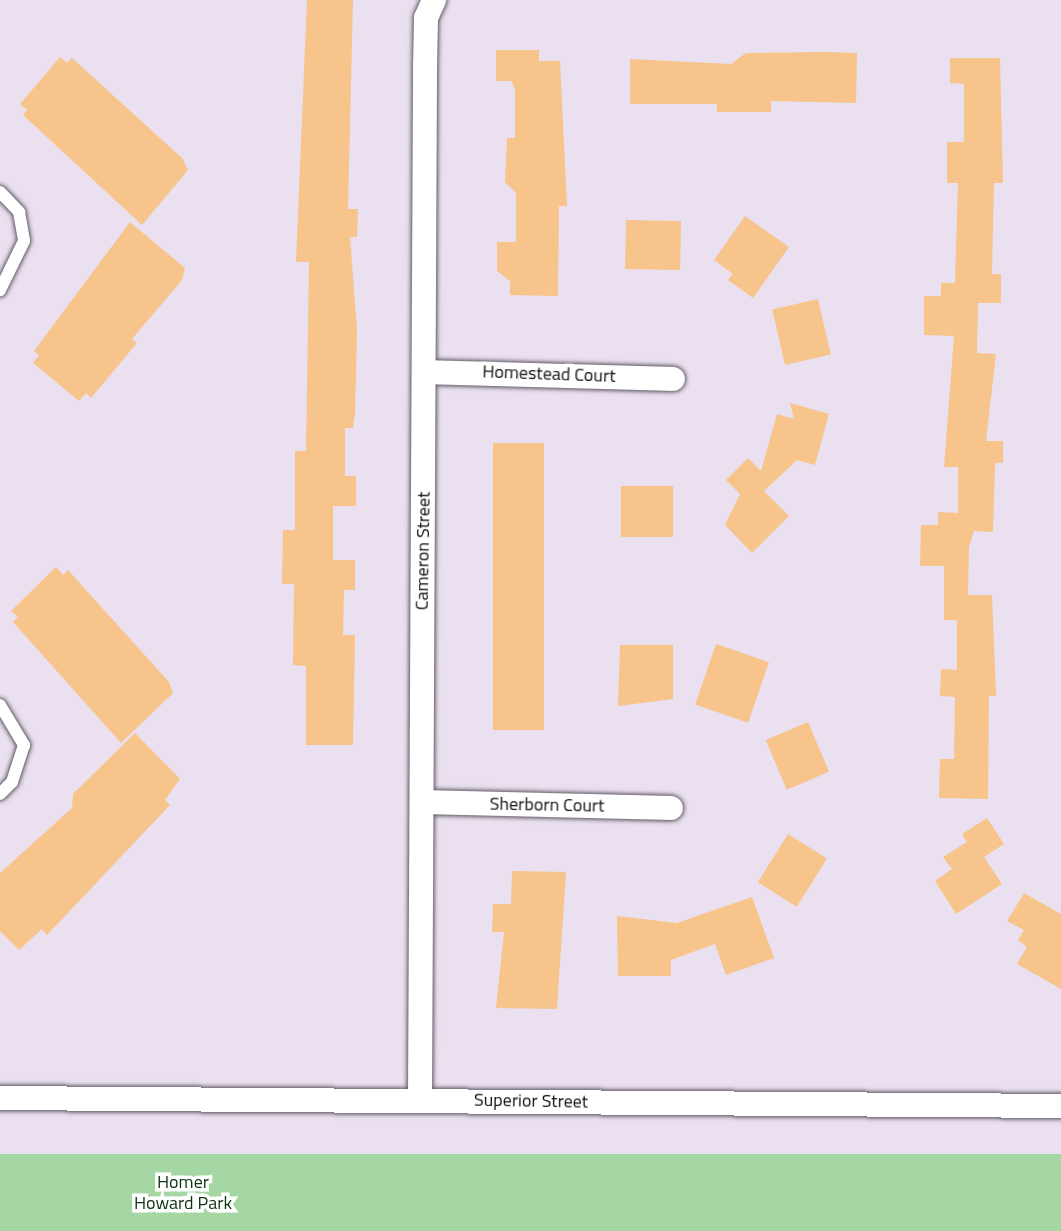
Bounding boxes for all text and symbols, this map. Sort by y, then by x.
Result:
street label: Homestead Court [482,361,616,387]
street label: Cameron Street [411,492,435,610]
street label: Sherborn Court [489,793,605,817]
street label: Superior Street [474,1089,588,1113]
park label: Homer Howard Park [134,1172,232,1214]

